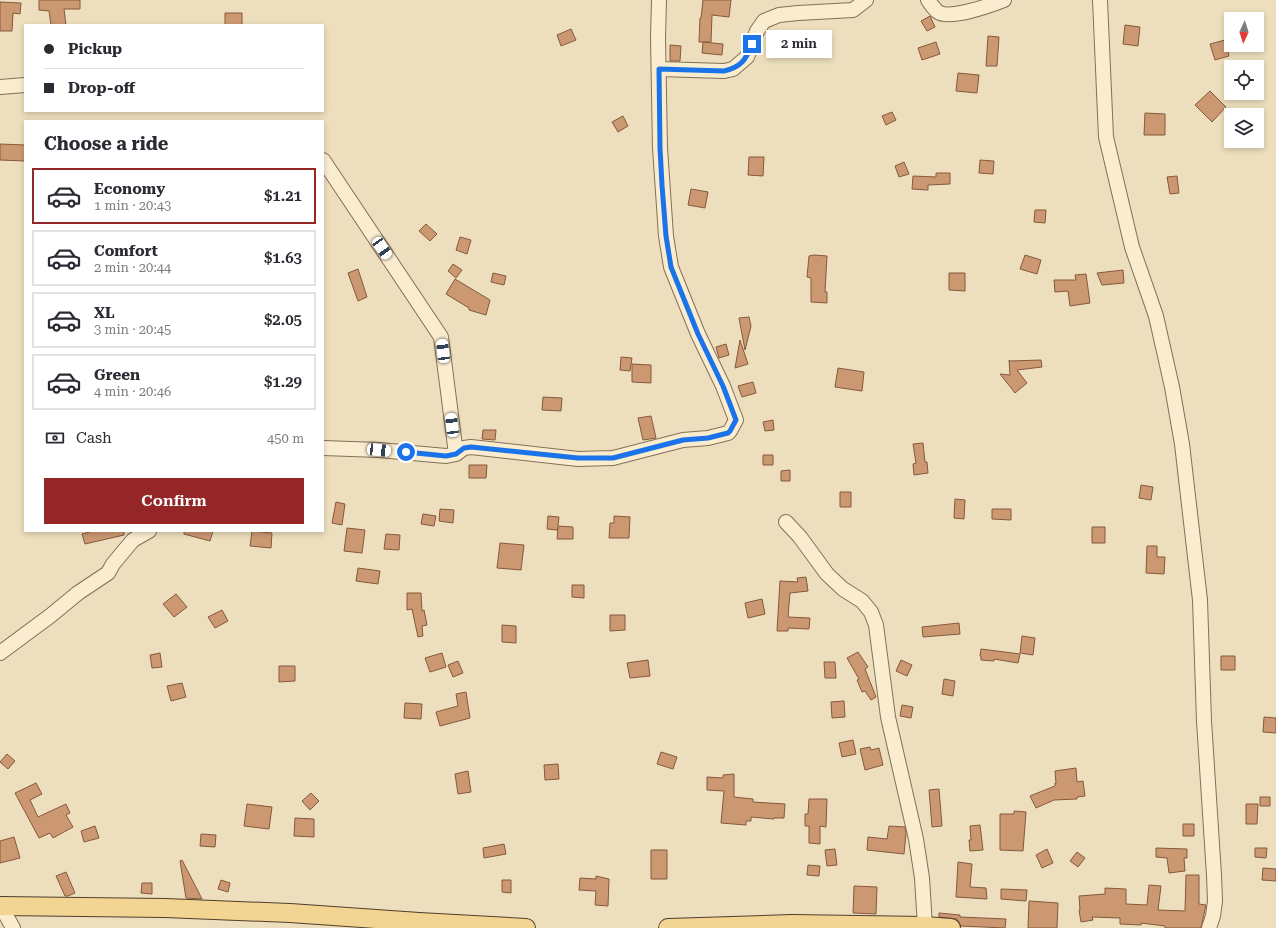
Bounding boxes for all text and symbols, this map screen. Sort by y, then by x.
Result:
north arrow [1224,12,1264,52]
map controls [1224,12,1264,148]
callout: 2 min [766,30,832,58]
route end [743,35,761,53]
text: 2 min [781,36,817,51]
text: Pickup [68,40,122,58]
button: locate [1224,60,1264,100]
text: Drop-off [68,79,135,97]
button: layers [1224,108,1264,148]
text: Choose a ride [44,133,168,154]
icon: car [46,178,82,214]
text: Economy [94,180,165,198]
text: $1.21 [264,187,302,205]
text: 1 min · 20:43 [94,198,171,213]
car [370,235,394,261]
icon: car [46,240,82,276]
text: Comfort [94,242,158,260]
text: $1.63 [264,249,302,267]
text: 2 min · 20:44 [94,260,171,275]
icon: car [46,302,82,338]
text: XL [94,304,115,322]
text: $2.05 [264,311,302,329]
text: 3 min · 20:45 [94,322,171,337]
car [436,338,450,364]
icon: car [46,364,82,400]
text: Green [94,366,140,384]
text: $1.29 [264,373,302,391]
text: 4 min · 20:46 [94,384,171,399]
car [445,412,459,438]
icon: cash [44,427,66,449]
text: Cash [76,429,112,447]
text: 450 m [267,431,304,446]
car [366,443,392,457]
route start [397,443,415,461]
button: Confirm [44,478,304,524]

